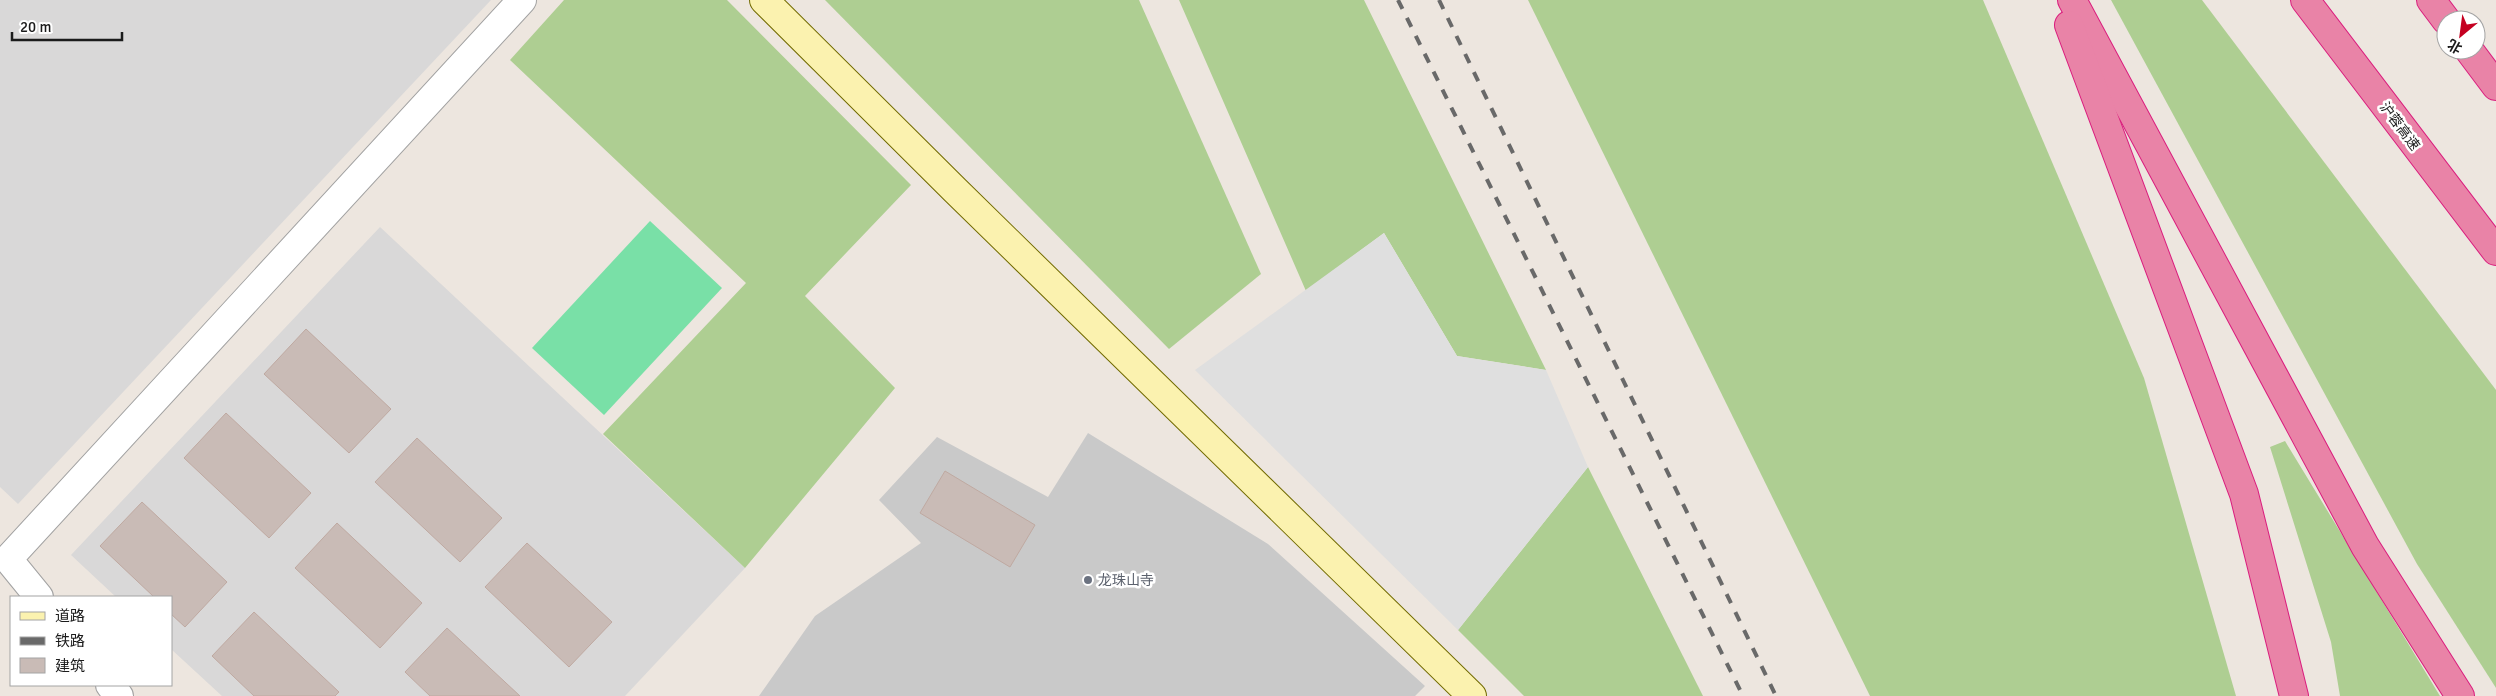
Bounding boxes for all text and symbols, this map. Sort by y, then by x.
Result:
scale bar [12,10,122,42]
north arrow [2436,10,2486,60]
text: 20 m [20,18,51,36]
text: 北 [2445,35,2465,57]
street label: 沪蓉高速 [2376,99,2423,154]
place label: 龙珠山寺 [1098,572,1154,589]
marker: 龙珠山寺 [1082,574,1094,586]
legend [10,596,172,686]
text: 道路 [55,607,85,625]
text: 铁路 [55,632,85,650]
text: 建筑 [55,657,85,675]

